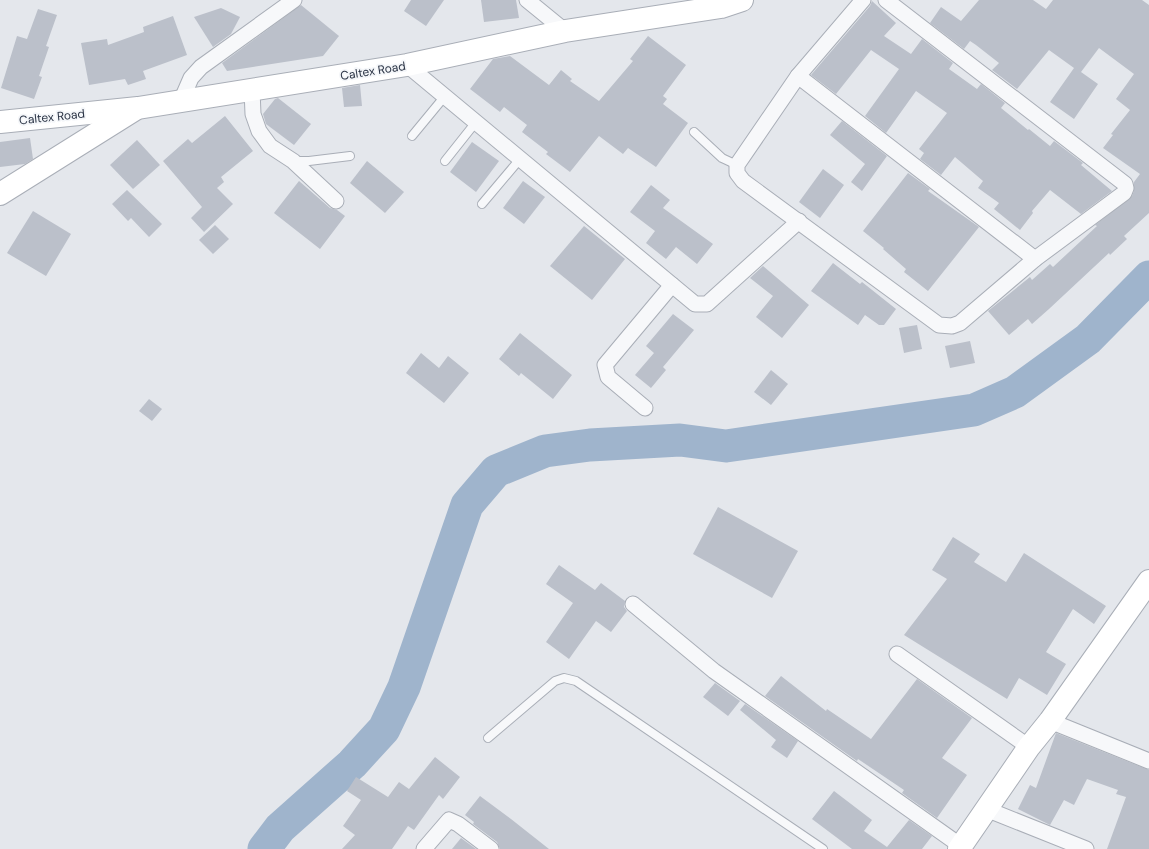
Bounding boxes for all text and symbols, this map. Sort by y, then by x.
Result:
street label: Caltex Road [339,58,407,84]
street label: Caltex Road [18,106,86,128]

